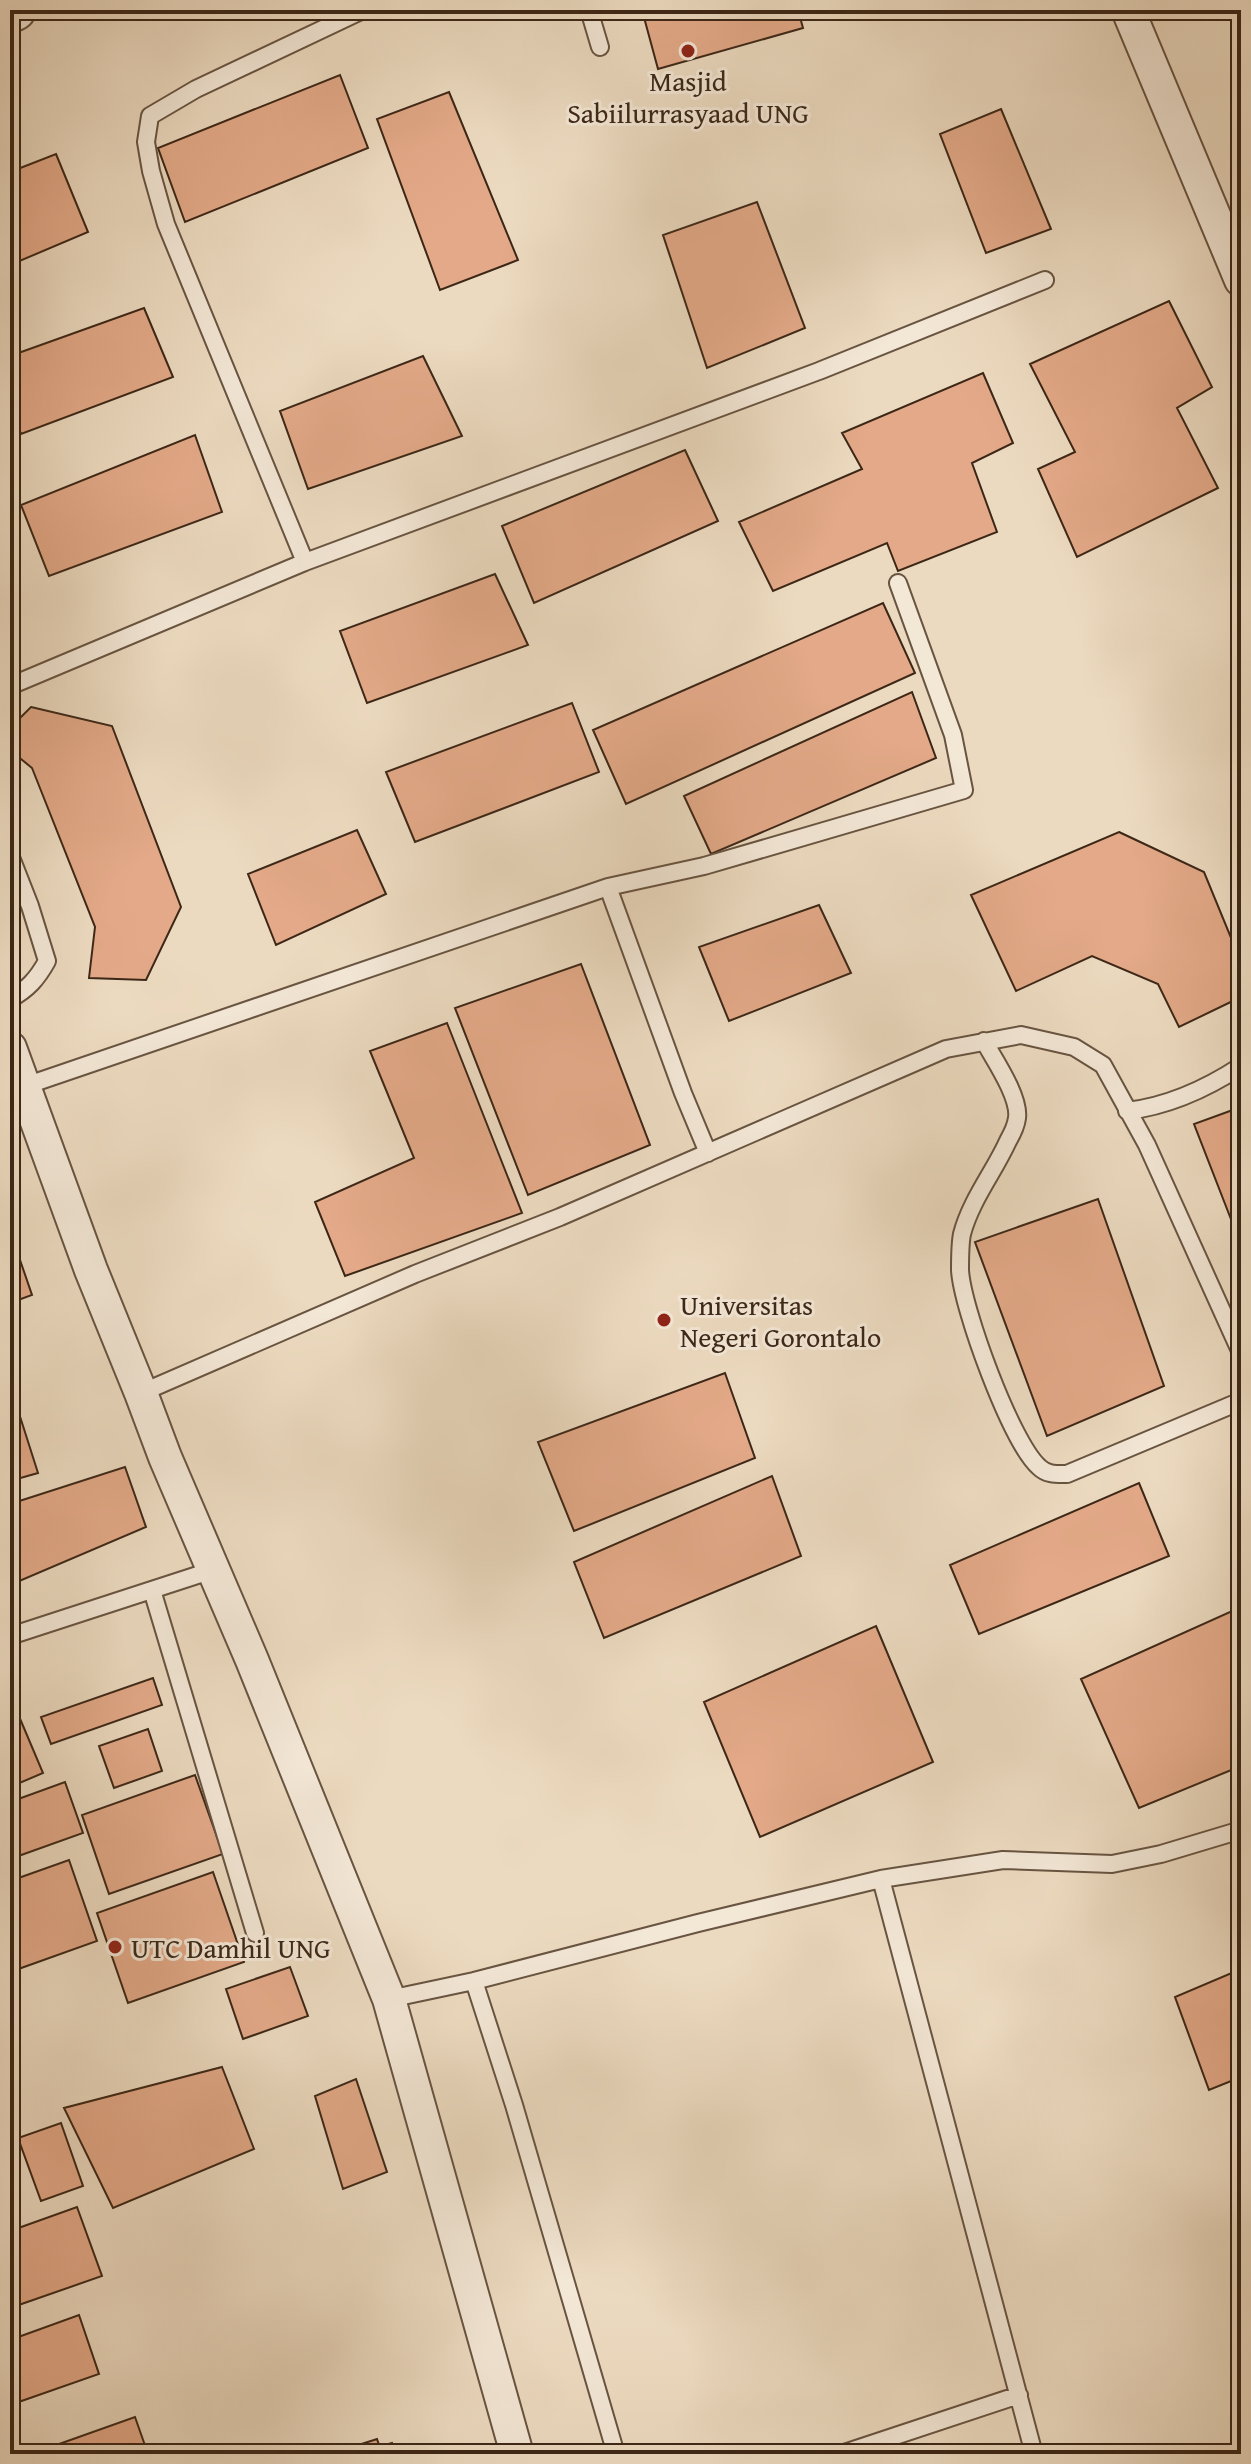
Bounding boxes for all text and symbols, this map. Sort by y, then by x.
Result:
marker: Masjid Sabiilurrasyaad UNG [679,42,697,60]
place label: Masjid Sabiilurrasyaad UNG [567,60,809,133]
place label: Universitas Negeri Gorontalo [680,1284,881,1357]
marker: Universitas Negeri Gorontalo [655,1311,673,1329]
place label: UTC Damhil UNG [131,1927,331,1968]
marker: UTC Damhil UNG [106,1938,124,1956]

